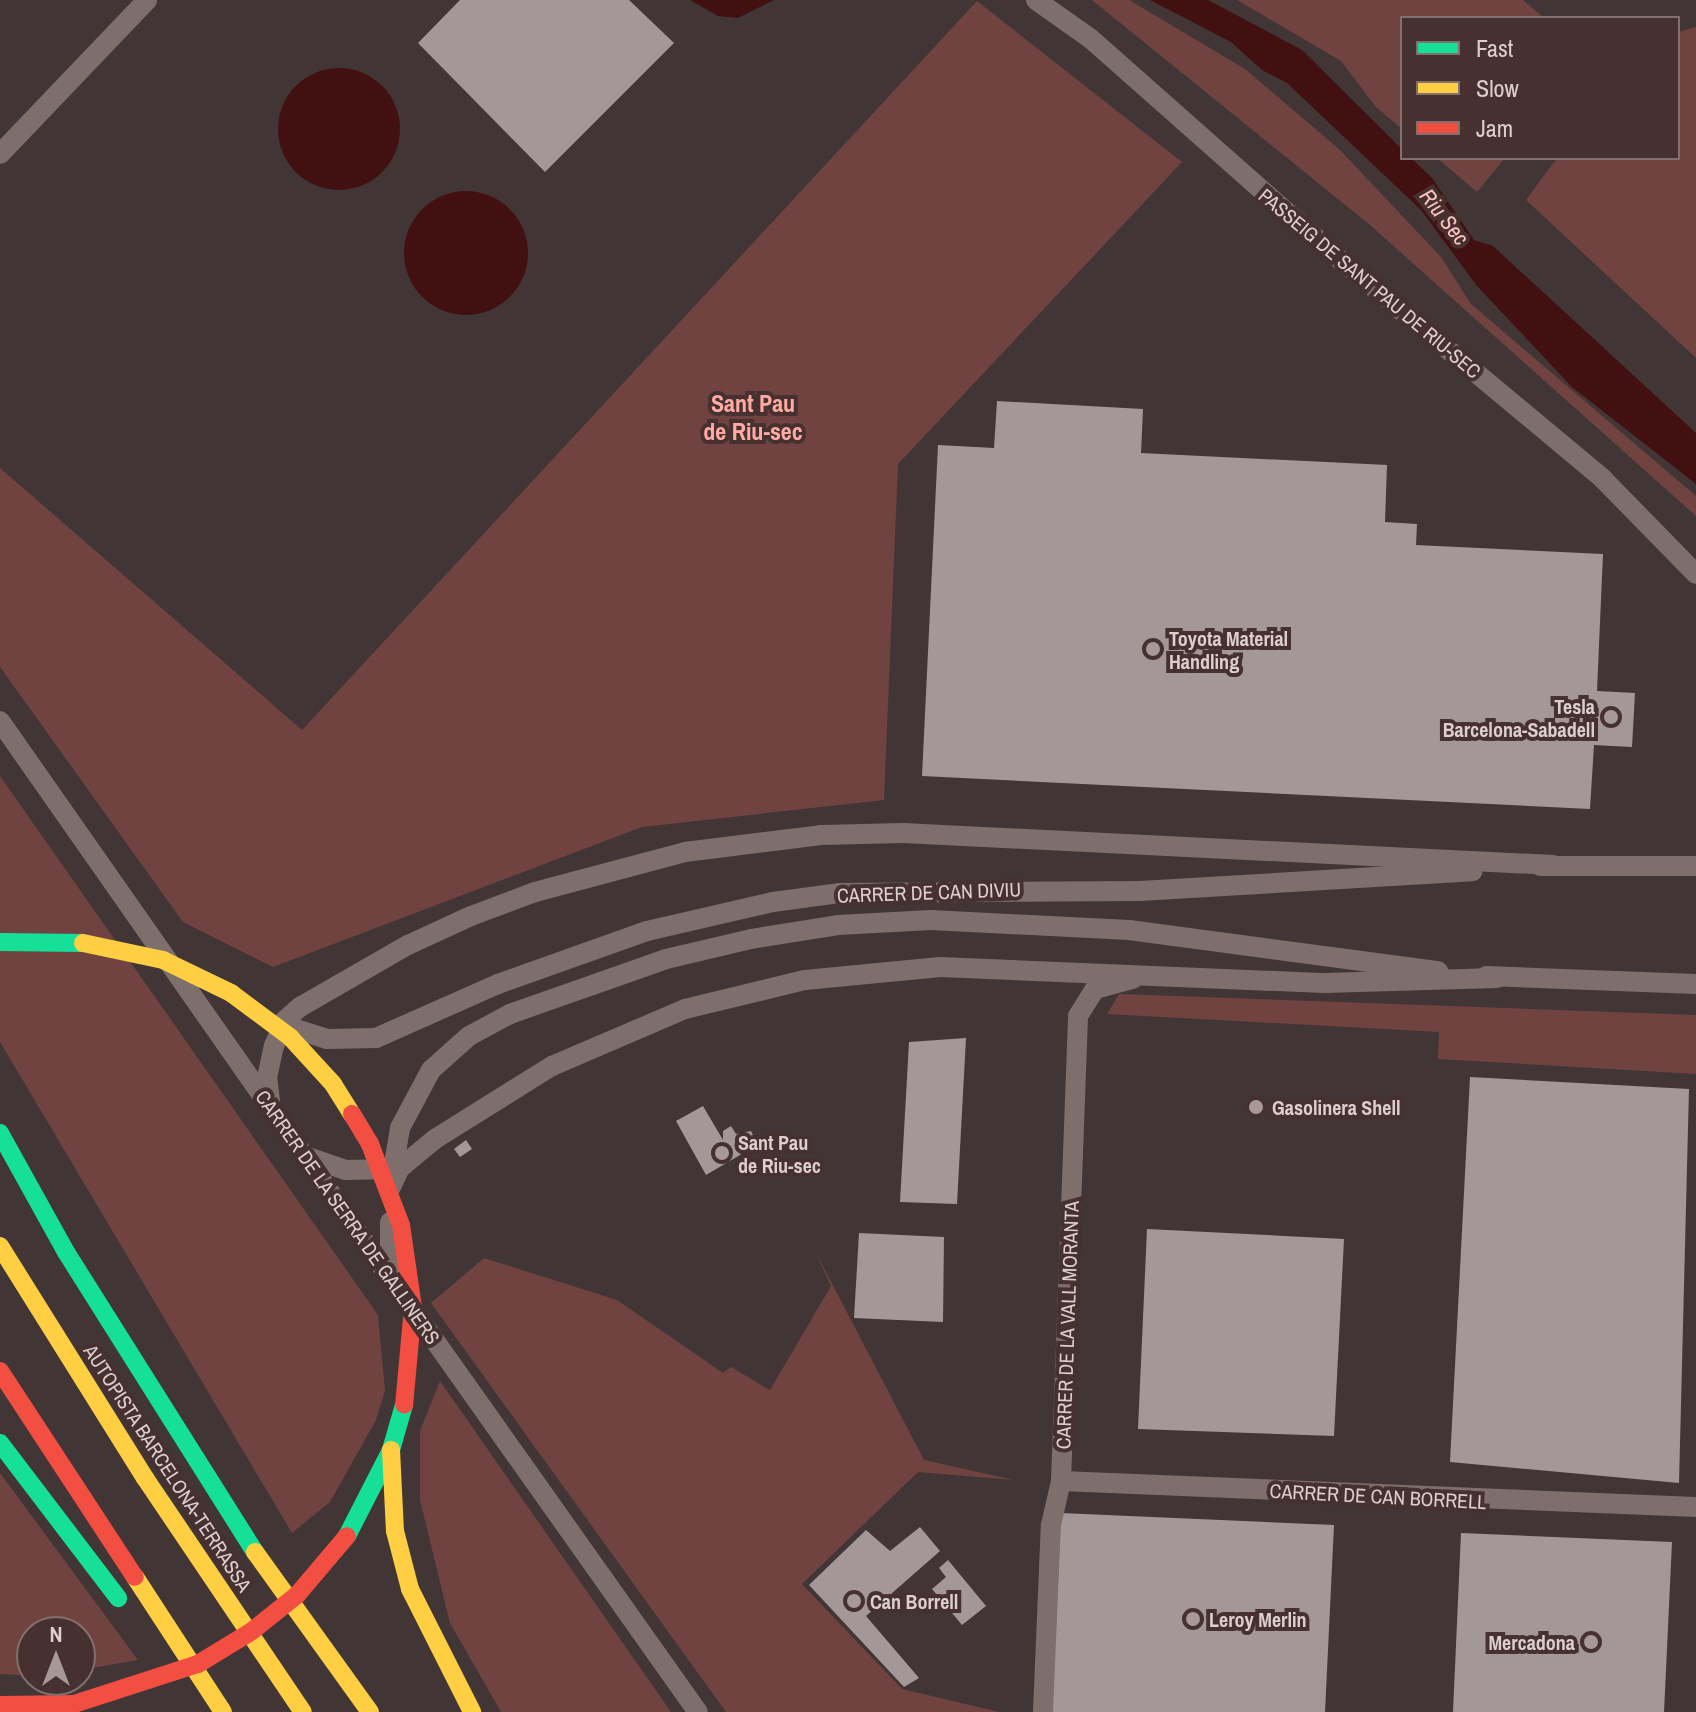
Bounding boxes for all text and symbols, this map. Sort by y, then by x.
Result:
legend [1400,16,1680,160]
text: Fast [1476,32,1513,64]
text: Slow [1476,72,1519,104]
text: Jam [1476,112,1513,144]
street label: PASSEIG DE SANT PAU DE RIU-SEC [1254,183,1486,383]
water label: Riu Sec [1414,184,1474,250]
district label: Sant Pau de Riu-sec [703,390,803,446]
place label: Toyota Material Handling [1169,626,1288,673]
marker: Toyota Material Handling [1144,640,1162,658]
place label: Tesla Barcelona-Sabadell [1443,694,1595,741]
marker: Tesla Barcelona-Sabadell [1602,708,1620,726]
street label: CARRER DE CAN DIVIU [837,877,1021,907]
street label: CARRER DE LA SERRA DE GALLINERS [250,1085,446,1349]
place label: Gasolinera Shell [1272,1095,1401,1119]
marker: Gasolinera Shell [1247,1098,1265,1116]
place label: Sant Pau de Riu-sec [738,1130,821,1177]
marker: Sant Pau de Riu-sec [713,1144,731,1162]
street label: CARRER DE LA VALL MORANTA [1051,1200,1083,1450]
street label: AUTOPISTA BARCELONA-TERRASSA [79,1339,257,1597]
street label: CARRER DE CAN BORRELL [1269,1478,1487,1514]
place label: Can Borrell [870,1589,958,1613]
marker: Can Borrell [845,1592,863,1610]
place label: Leroy Merlin [1209,1607,1307,1631]
marker: Leroy Merlin [1184,1610,1202,1628]
north arrow [16,1616,96,1696]
text: N [49,1619,63,1649]
place label: Mercadona [1488,1630,1575,1654]
marker: Mercadona [1582,1633,1600,1651]

